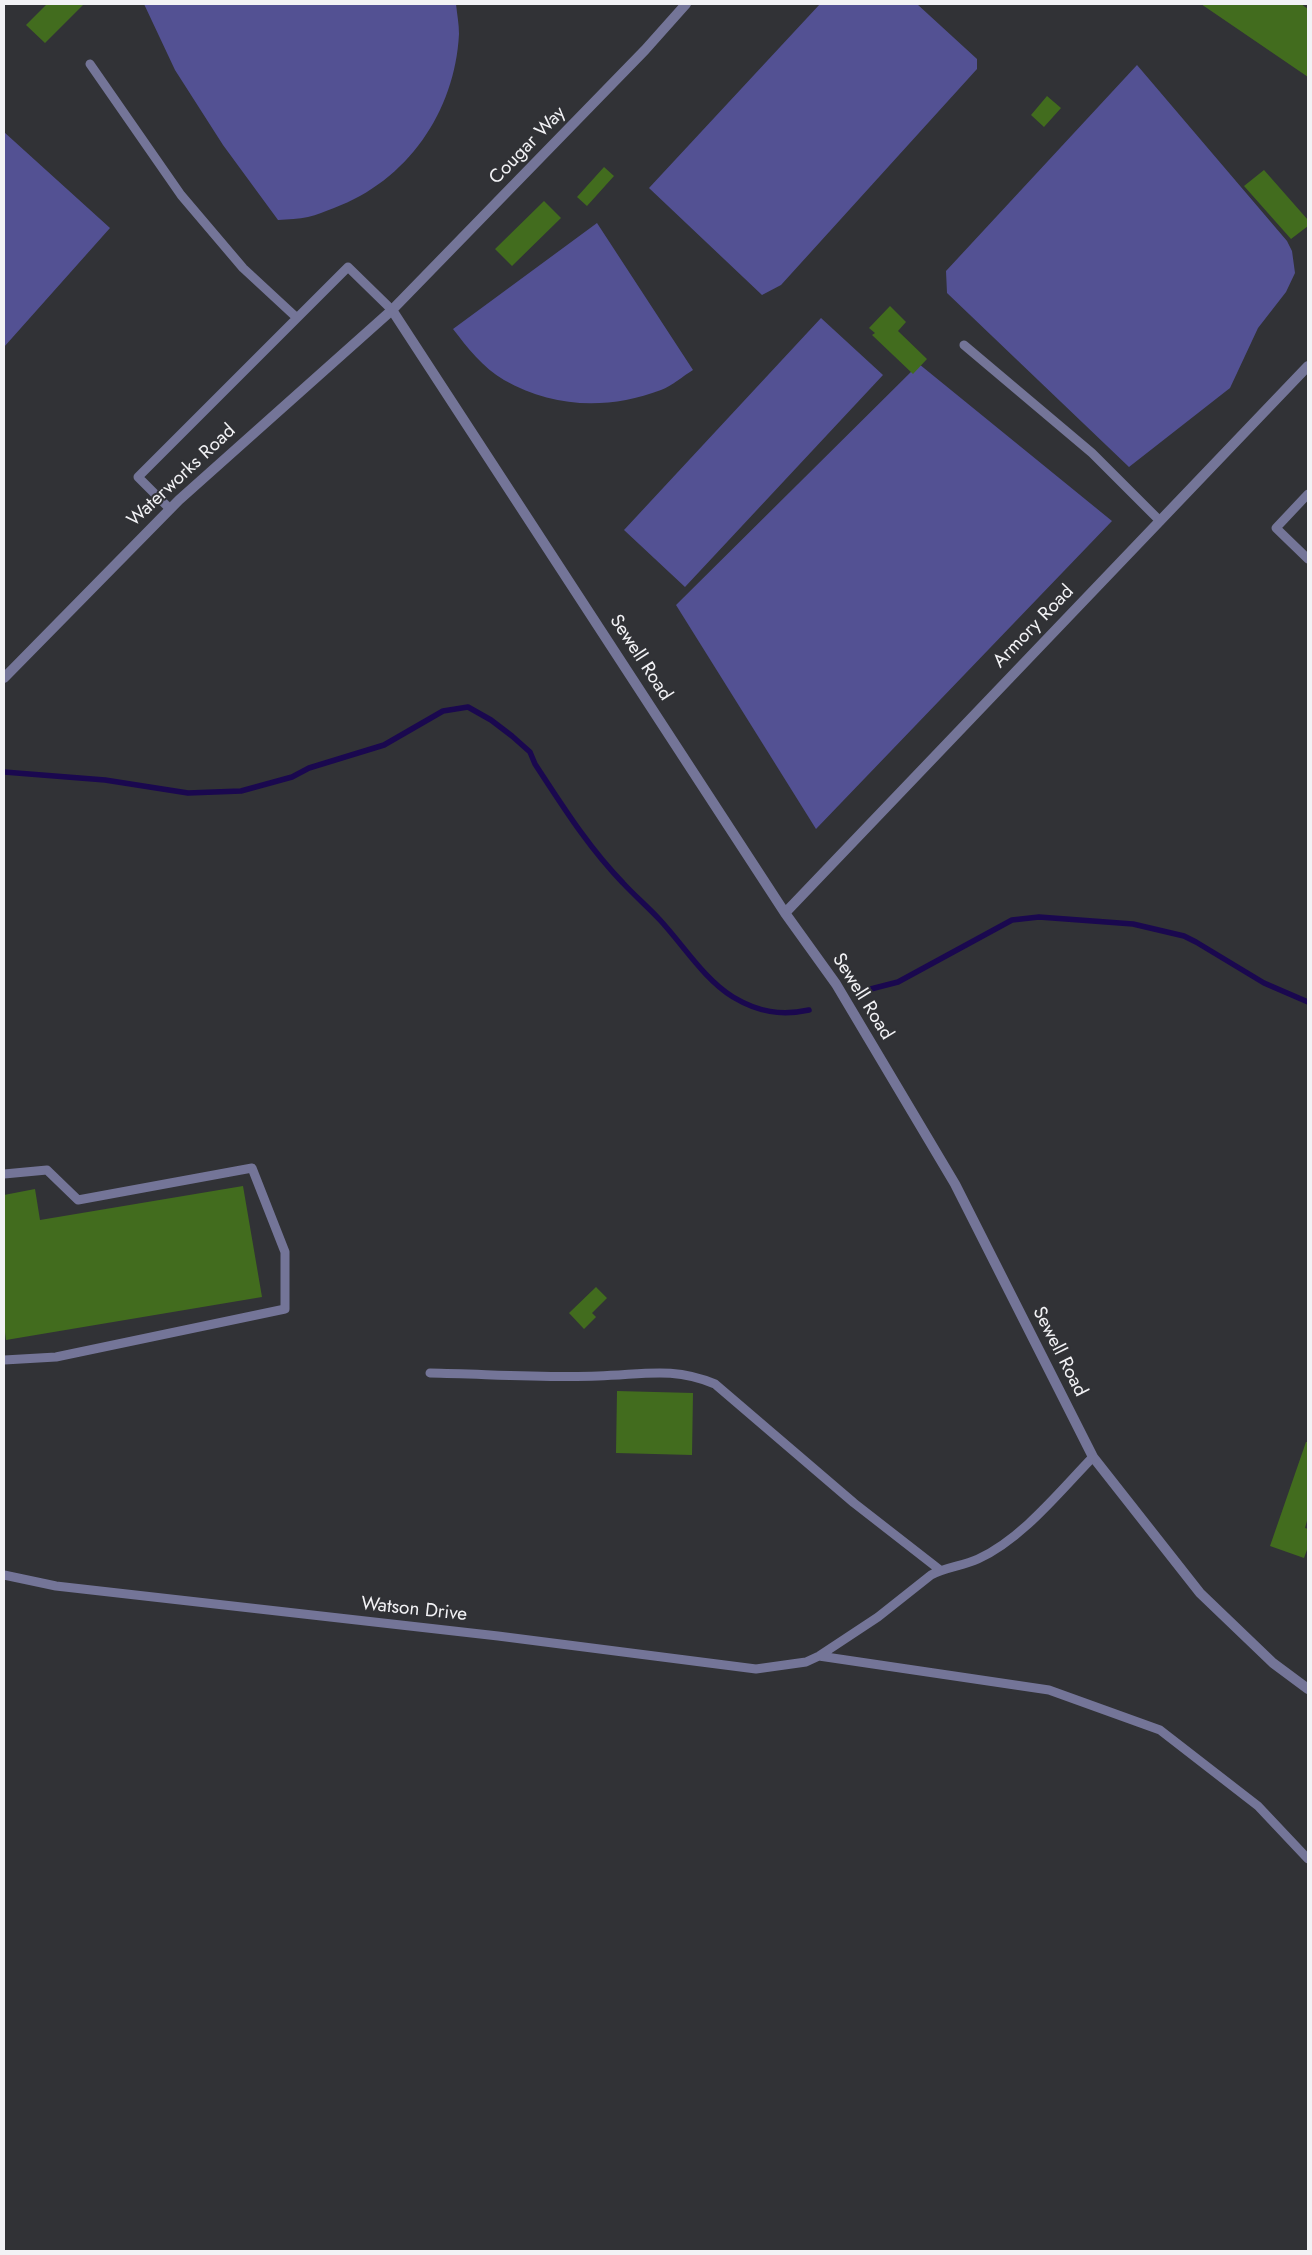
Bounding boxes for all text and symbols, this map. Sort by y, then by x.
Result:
street label: Cougar Way [485,102,571,190]
street label: Waterworks Road [123,420,241,532]
street label: Armory Road [989,581,1079,673]
street label: Sewell Road [604,611,676,705]
street label: Sewell Road [826,950,898,1044]
street label: Sewell Road [1027,1303,1091,1401]
street label: Watson Drive [360,1593,468,1627]

